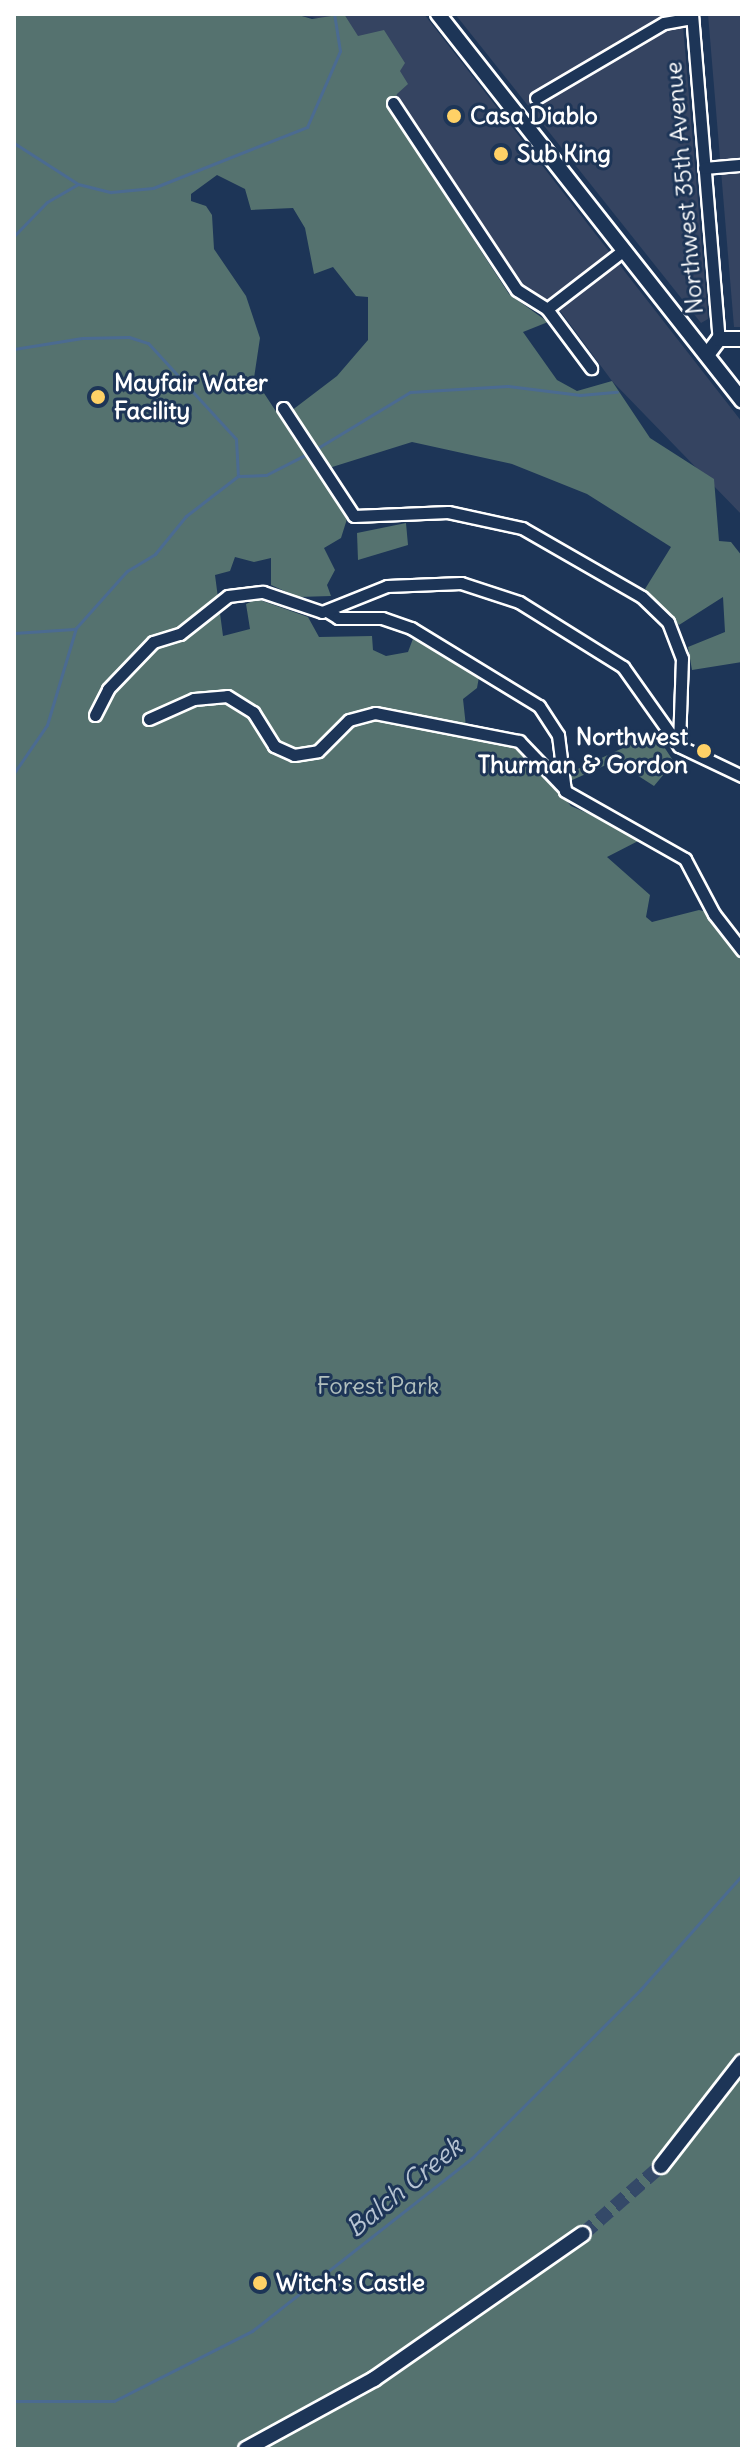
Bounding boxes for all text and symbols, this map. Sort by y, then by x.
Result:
street label: Northwest 35th Avenue [659,60,709,316]
place label: Casa Diablo [470,102,598,130]
marker: Casa Diablo [445,107,463,125]
place label: Sub King [517,140,611,168]
marker: Sub King [492,145,510,163]
place label: Mayfair Water Facility [114,369,268,425]
marker: Mayfair Water Facility [89,388,107,406]
place label: Northwest Thurman & Gordon [478,723,688,779]
marker: Northwest Thurman & Gordon [695,742,713,760]
park label: Forest Park [317,1372,439,1400]
water label: Balch Creek [340,2131,468,2243]
place label: Witch's Castle [276,2269,425,2297]
marker: Witch's Castle [251,2274,269,2292]

